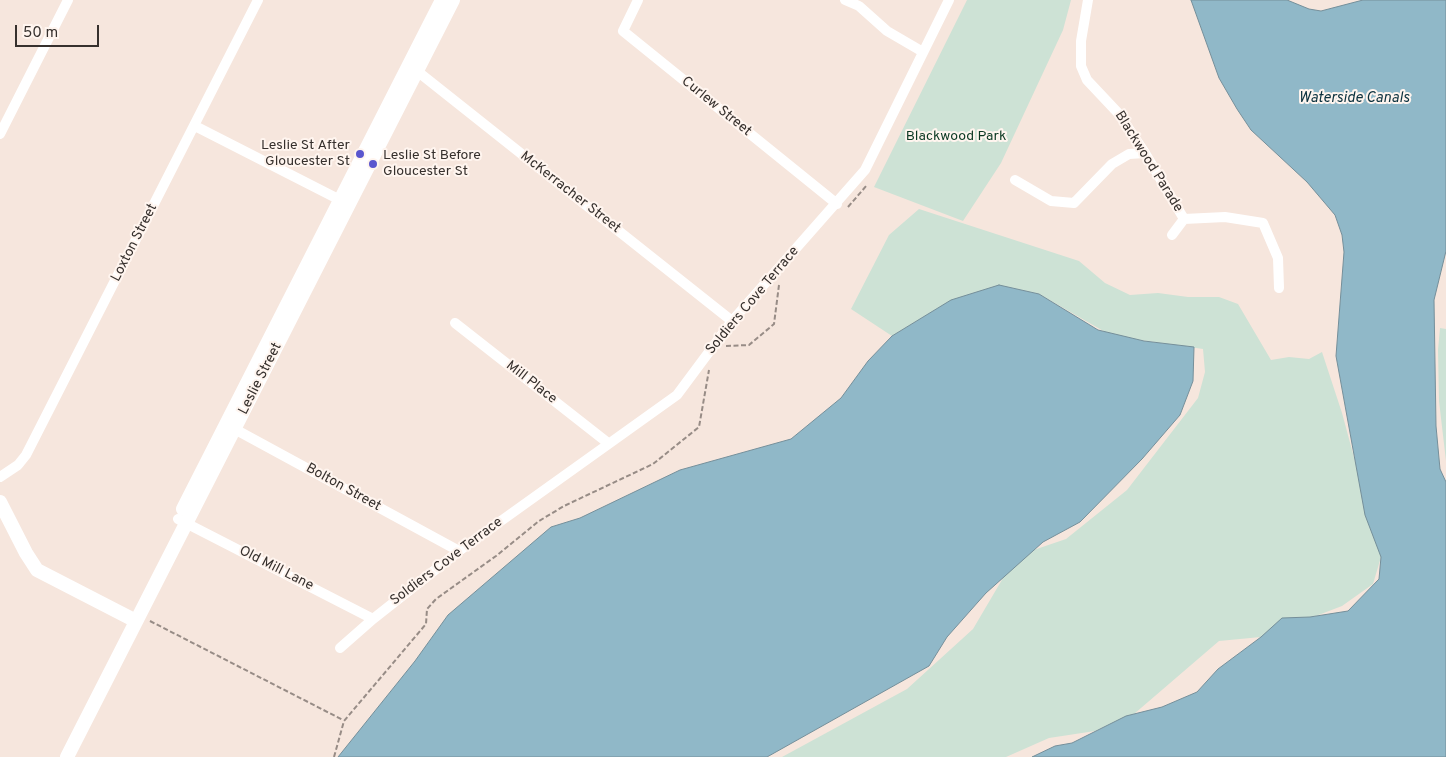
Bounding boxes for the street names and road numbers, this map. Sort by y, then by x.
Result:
street label: Curlew Street [678,74,754,140]
street label: Blackwood Parade [1110,108,1186,216]
street label: McKerracher Street [516,149,624,237]
street label: Loxton Street [108,201,162,285]
street label: Soldiers Cove Terrace [703,244,803,358]
street label: Leslie Street [236,340,286,418]
street label: Mill Place [502,358,560,408]
street label: Bolton Street [302,460,384,516]
street label: Soldiers Cove Terrace [388,514,506,610]
street label: Old Mill Lane [236,543,316,595]

